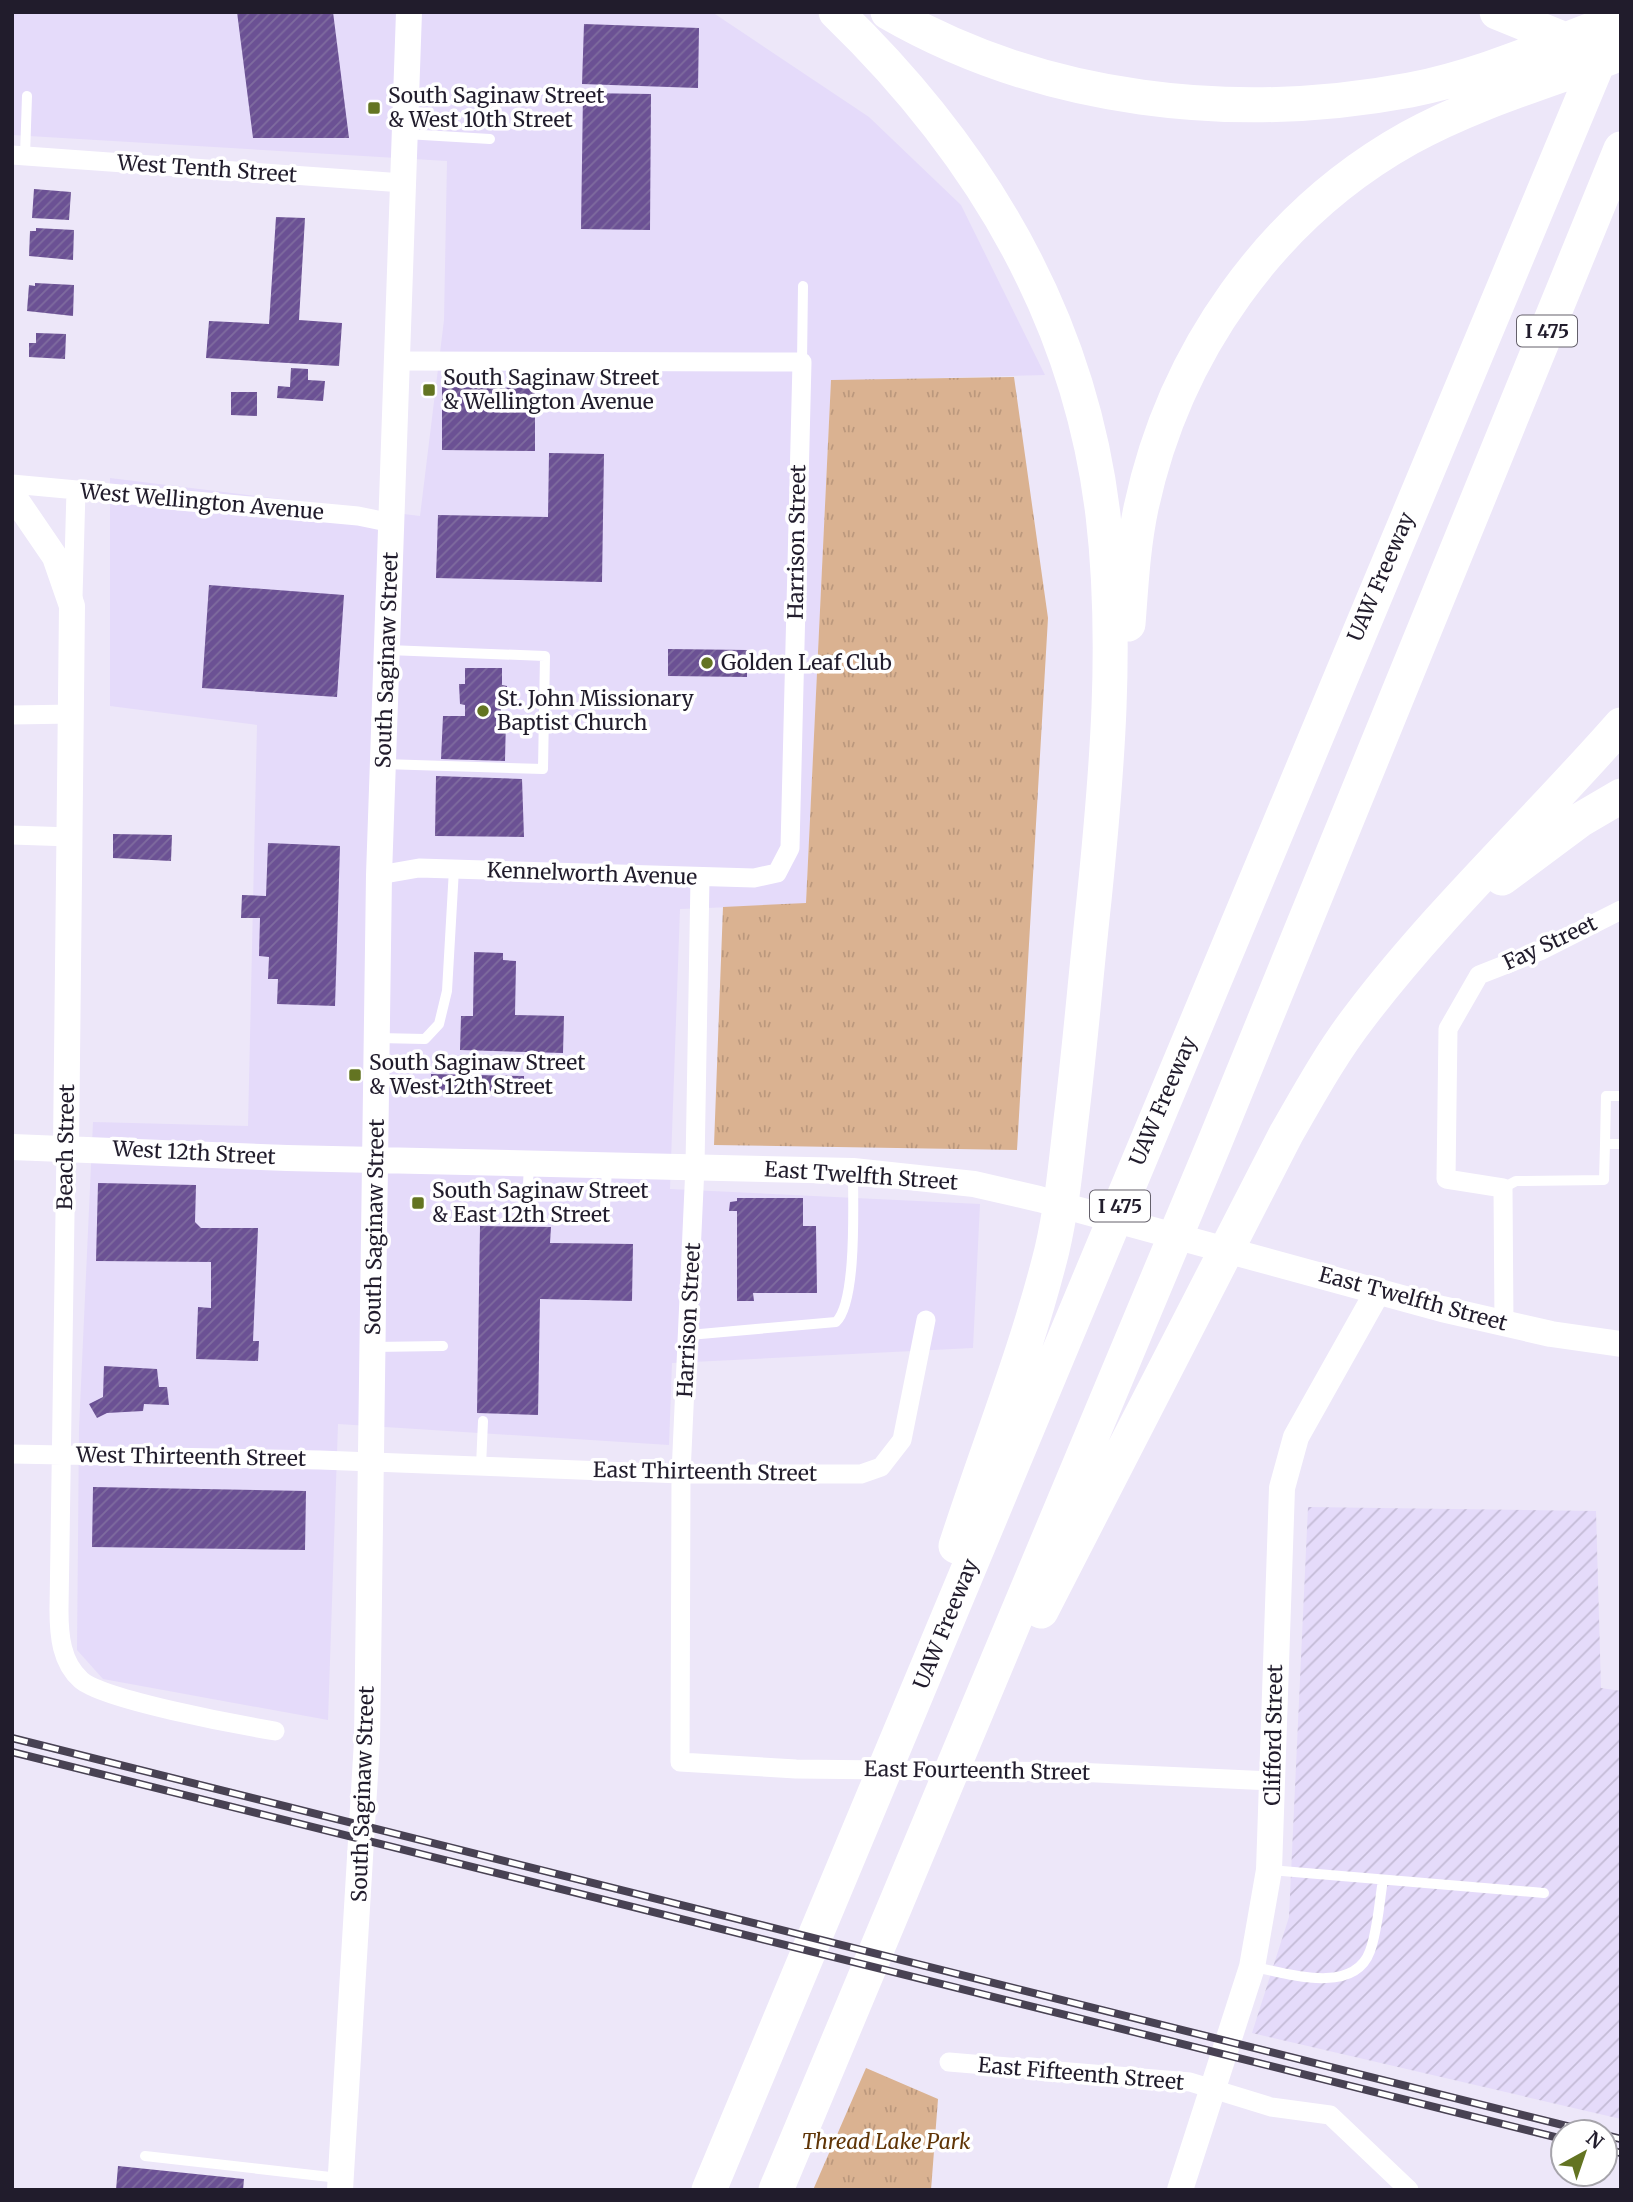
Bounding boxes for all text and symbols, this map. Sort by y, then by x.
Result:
place label: South Saginaw Street & West 10th Street [388,82,604,133]
marker: South Saginaw Street & West 10th Street [366,100,382,116]
street label: West Tenth Street [115,149,298,188]
road number: I 475 [1517,316,1577,346]
place label: South Saginaw Street & Wellington Avenue [443,364,659,415]
marker: South Saginaw Street & Wellington Avenue [421,382,437,398]
street label: Harrison Street [782,464,811,620]
street label: West Wellington Avenue [78,477,325,526]
street label: UAW Freeway [1341,507,1420,646]
street label: South Saginaw Street [369,551,404,769]
place label: Golden Leaf Club [721,649,892,676]
marker: Golden Leaf Club [699,655,715,671]
place label: St. John Missionary Baptist Church [497,685,695,736]
marker: St. John Missionary Baptist Church [475,703,491,719]
street label: Kennelworth Avenue [486,856,698,891]
street label: Fay Street [1499,909,1601,976]
street label: UAW Freeway [1123,1031,1202,1170]
place label: South Saginaw Street & West 12th Street [369,1049,585,1100]
marker: South Saginaw Street & West 12th Street [347,1067,363,1083]
street label: Beach Street [51,1084,80,1210]
street label: South Saginaw Street [359,1119,390,1335]
street label: West 12th Street [111,1135,276,1170]
street label: East Twelfth Street [763,1155,959,1196]
place label: South Saginaw Street & East 12th Street [432,1177,648,1228]
road number: I 475 [1090,1190,1150,1222]
marker: South Saginaw Street & East 12th Street [410,1195,426,1211]
street label: Harrison Street [671,1242,706,1398]
street label: East Twelfth Street [1316,1260,1510,1337]
street label: West Thirteenth Street [75,1441,306,1472]
street label: East Thirteenth Street [593,1456,817,1487]
street label: UAW Freeway [907,1554,984,1693]
street label: Clifford Street [1259,1664,1288,1806]
street label: South Saginaw Street [345,1685,380,1903]
street label: East Fourteenth Street [864,1755,1090,1786]
street label: East Fifteenth Street [977,2051,1185,2096]
north arrow [1549,2118,1619,2188]
text: N [1581,2126,1608,2154]
park label: Thread Lake Park [802,2128,971,2155]

